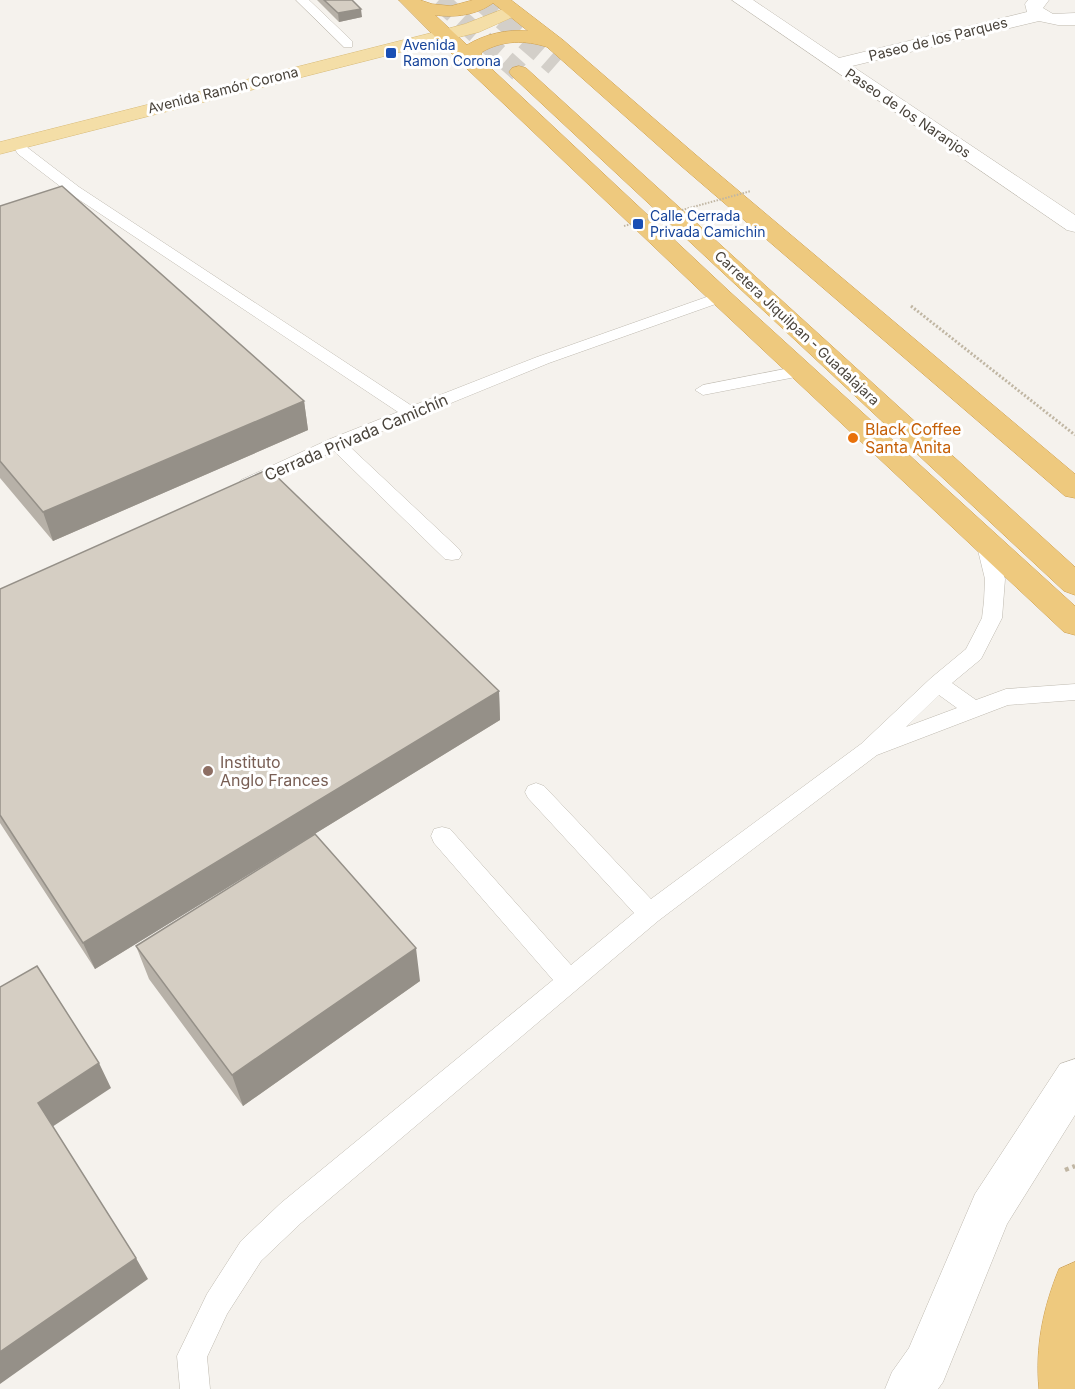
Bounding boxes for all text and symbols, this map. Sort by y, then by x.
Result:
street label: Paseo de los Parques [867,13,1009,64]
place label: Avenida Ramon Corona [403,36,501,69]
marker: Avenida Ramon Corona [384,46,398,60]
street label: Avenida Ramón Corona [146,63,300,116]
street label: Paseo de los Naranjos [842,64,974,161]
place label: Calle Cerrada Privada Camichin [650,207,766,240]
marker: Calle Cerrada Privada Camichin [631,217,645,231]
street label: Carretera Jiquilpan - Guadalajara [711,247,883,409]
street label: Cerrada Privada Camichín [261,389,451,485]
place label: Black Coffee Santa Anita [865,419,961,457]
marker: Black Coffee Santa Anita [846,431,860,445]
place label: Instituto Anglo Frances [220,752,329,790]
marker: Instituto Anglo Frances [201,764,215,778]

